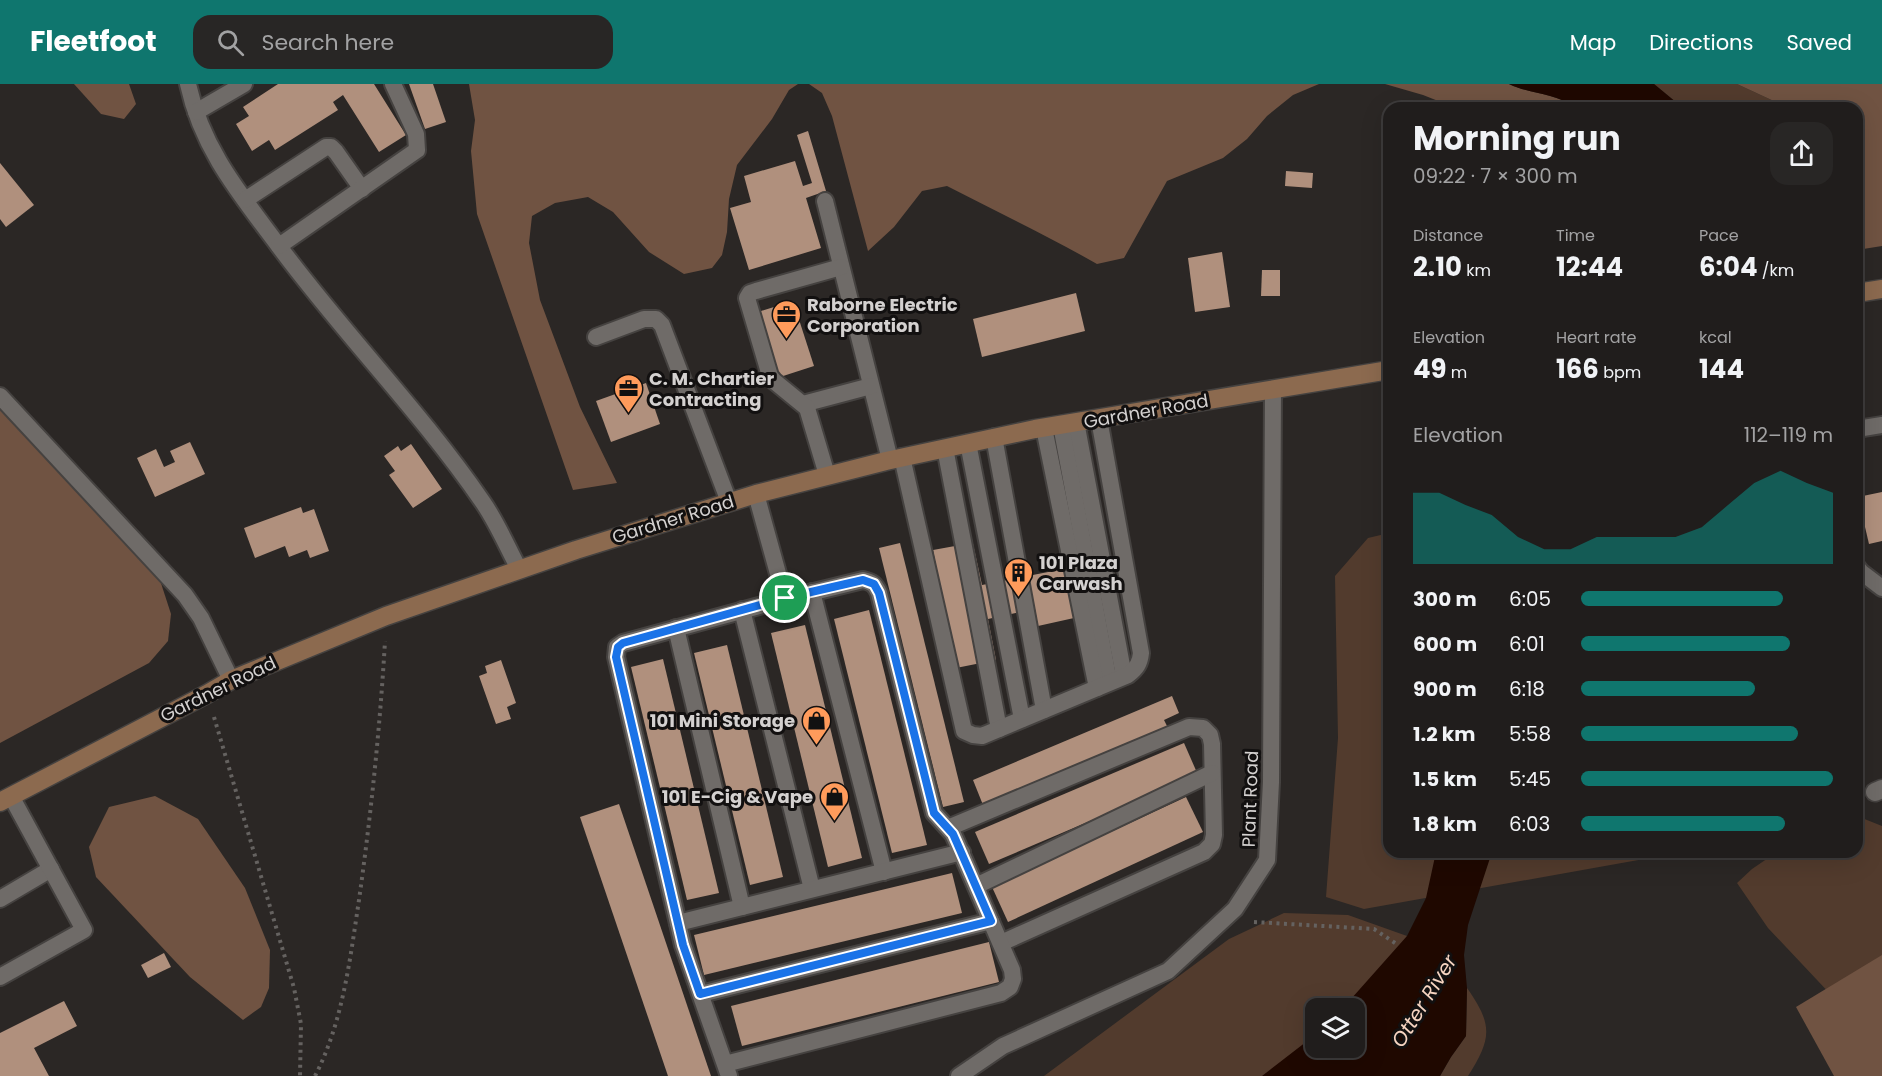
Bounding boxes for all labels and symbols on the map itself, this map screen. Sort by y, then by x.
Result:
place label: Raborne Electric Corporation [807,292,958,338]
office icon: Raborne Electric Corporation [770,298,802,340]
place label: C. M. Chartier Contracting [649,366,775,412]
office icon: C. M. Chartier Contracting [612,372,644,414]
street label: Gardner Road [1082,388,1210,434]
street label: Gardner Road [609,489,737,549]
place label: 101 Plaza Carwash [1039,550,1123,596]
building icon: 101 Plaza Carwash [1002,556,1034,598]
pin [759,572,810,623]
street label: Gardner Road [156,650,280,728]
shop icon: 101 Mini Storage [800,704,832,746]
place label: 101 Mini Storage [650,708,795,733]
street label: Plant Road [1236,750,1264,848]
shop icon: 101 E-Cig & Vape [818,780,850,822]
place label: 101 E-Cig & Vape [662,784,813,809]
water label: Otter River [1385,949,1464,1053]

